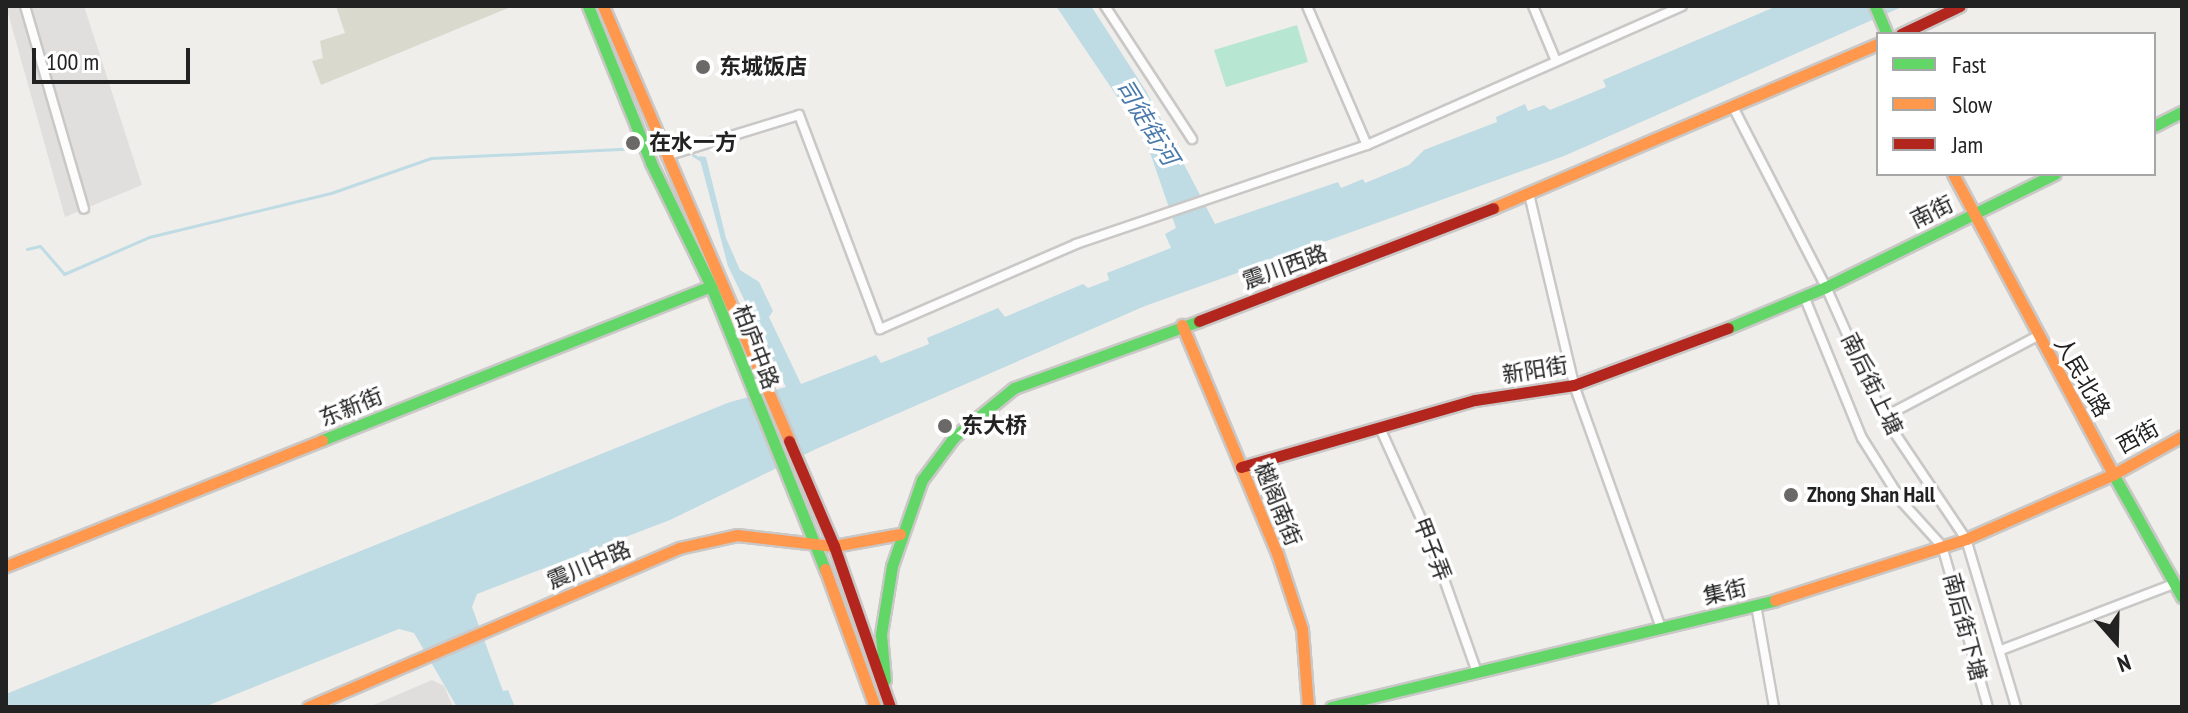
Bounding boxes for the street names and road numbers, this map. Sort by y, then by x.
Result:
street label: 南街 [1906,190,1958,234]
street label: 震川西路 [1239,240,1331,294]
street label: 柏庐中路 [728,301,784,393]
street label: 南后街上塘 [1836,329,1908,439]
street label: 人民北路 [2049,332,2115,422]
street label: 新阳街 [1500,352,1570,388]
street label: 东新街 [315,382,387,432]
street label: 西街 [2112,415,2164,459]
street label: 樾阁南街 [1249,458,1307,550]
street label: 甲子弄 [1408,513,1456,585]
street label: 震川中路 [543,536,635,594]
street label: 南后街下塘 [1938,570,1992,684]
street label: 集街 [1701,574,1749,610]

